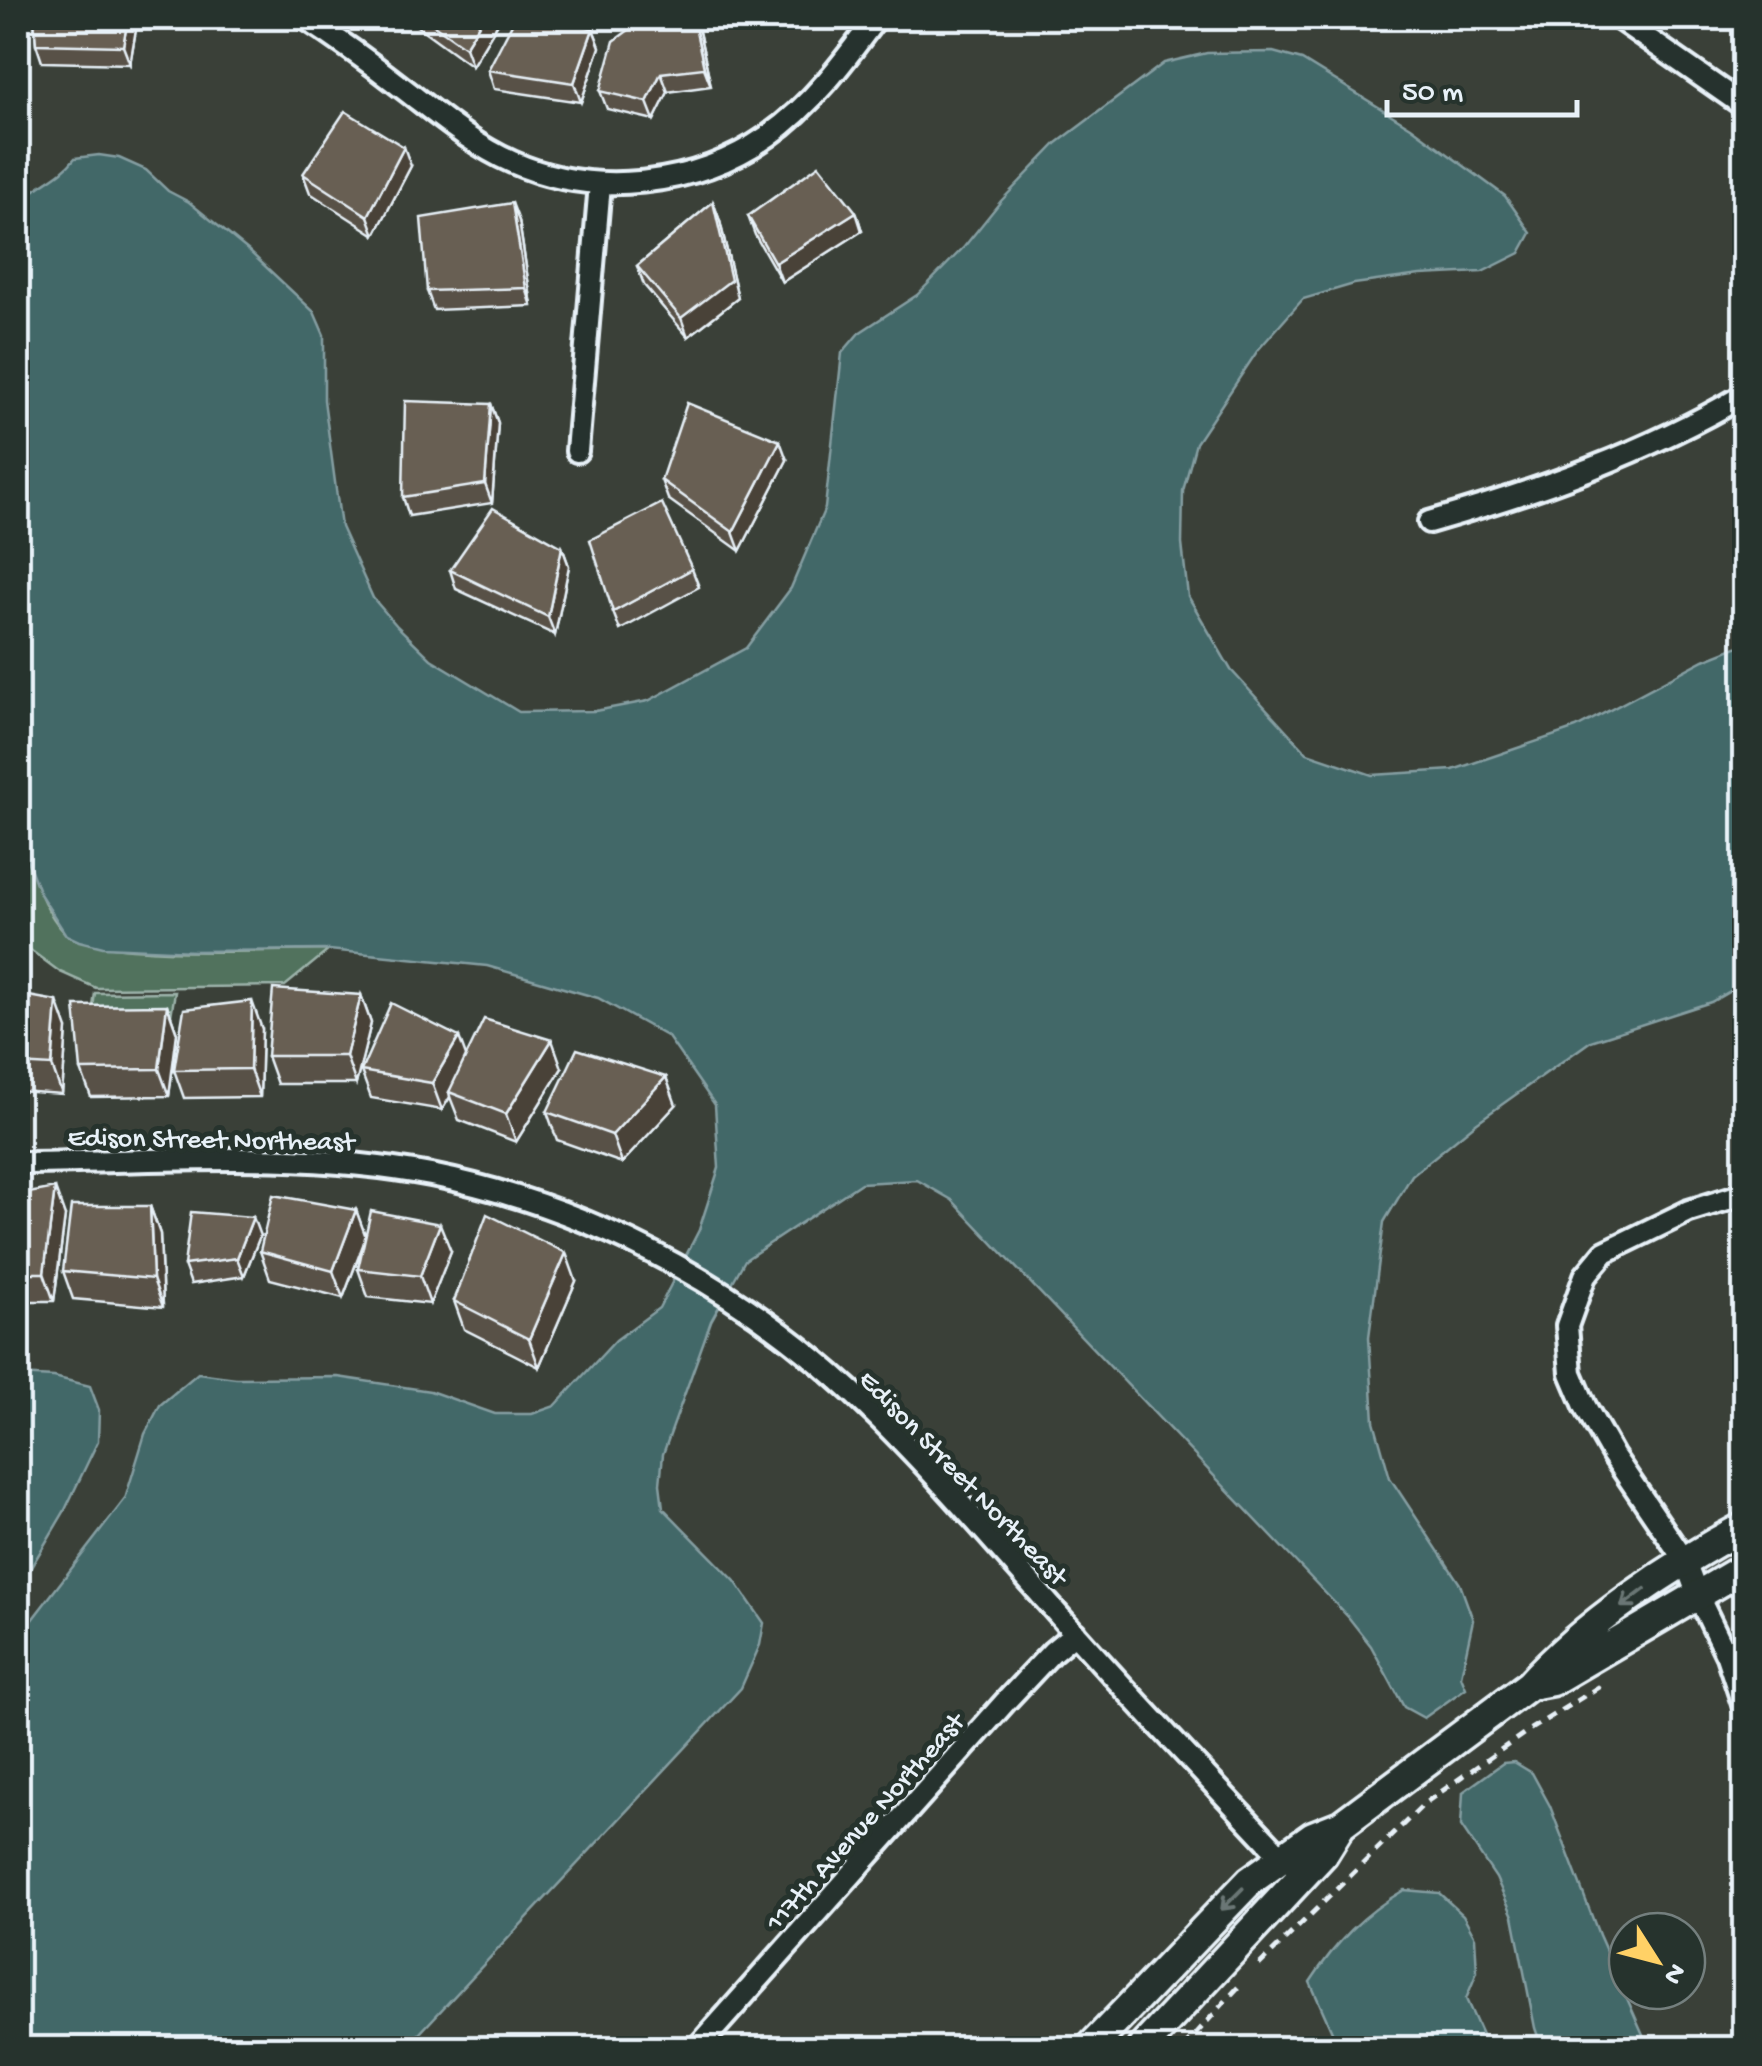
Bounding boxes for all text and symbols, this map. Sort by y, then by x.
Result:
scale bar [1387,55,1577,117]
text: 50 m [1402,77,1463,112]
street label: Edison Street Northeast [67,1122,357,1161]
street label: Edison Street Northeast [850,1364,1075,1596]
one-way arrow [1620,1588,1647,1609]
street label: 117th Avenue Northeast [759,1705,975,1940]
one-way arrow [1220,1886,1244,1910]
north arrow [1607,1911,1707,2011]
text: N [1655,1956,1692,1990]

